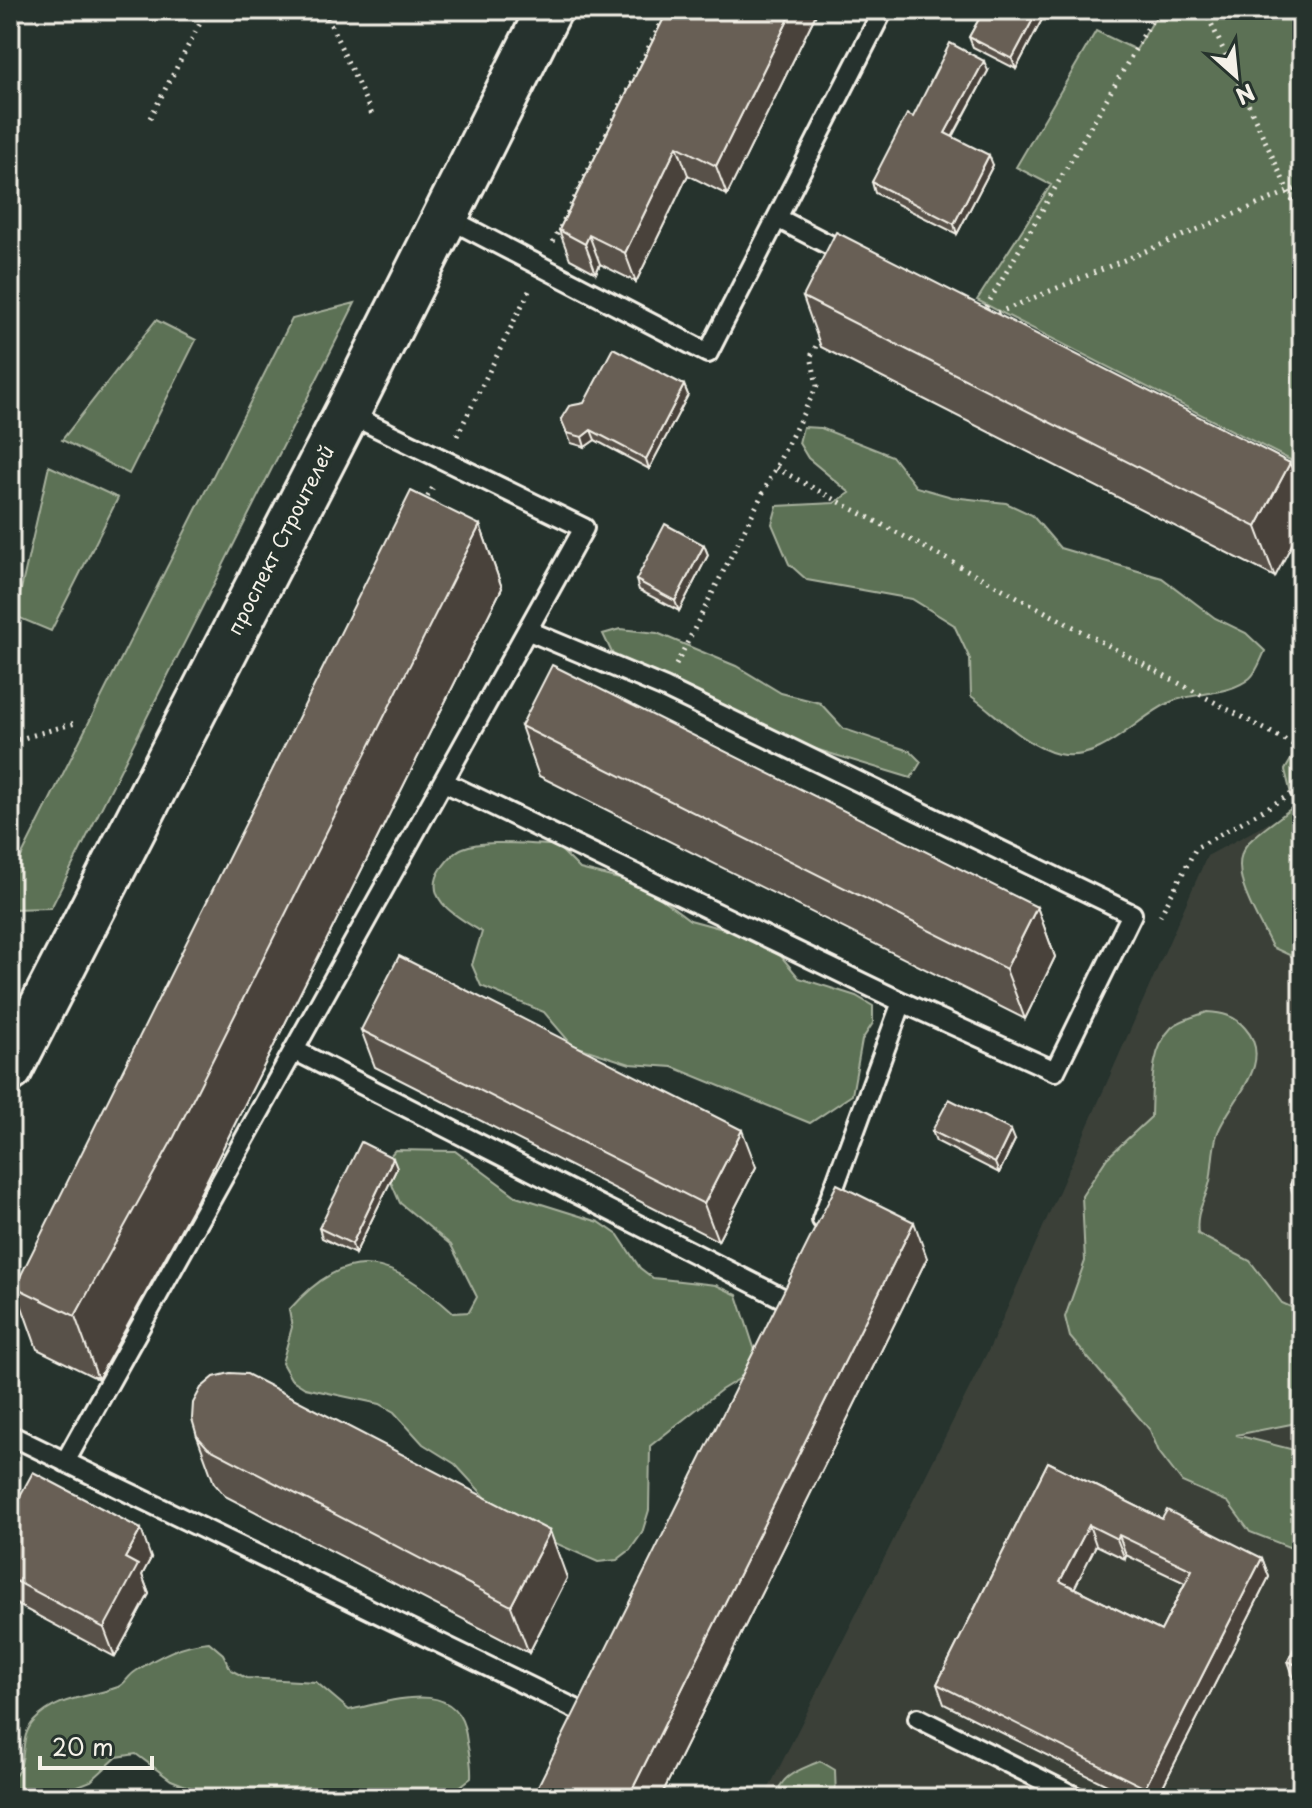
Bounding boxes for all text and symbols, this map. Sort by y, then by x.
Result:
north arrow [1196,36,1276,116]
text: N [1231,76,1261,114]
street label: проспект Строителей [219,439,341,640]
scale bar [40,1720,152,1770]
text: 20 m [52,1728,114,1764]

